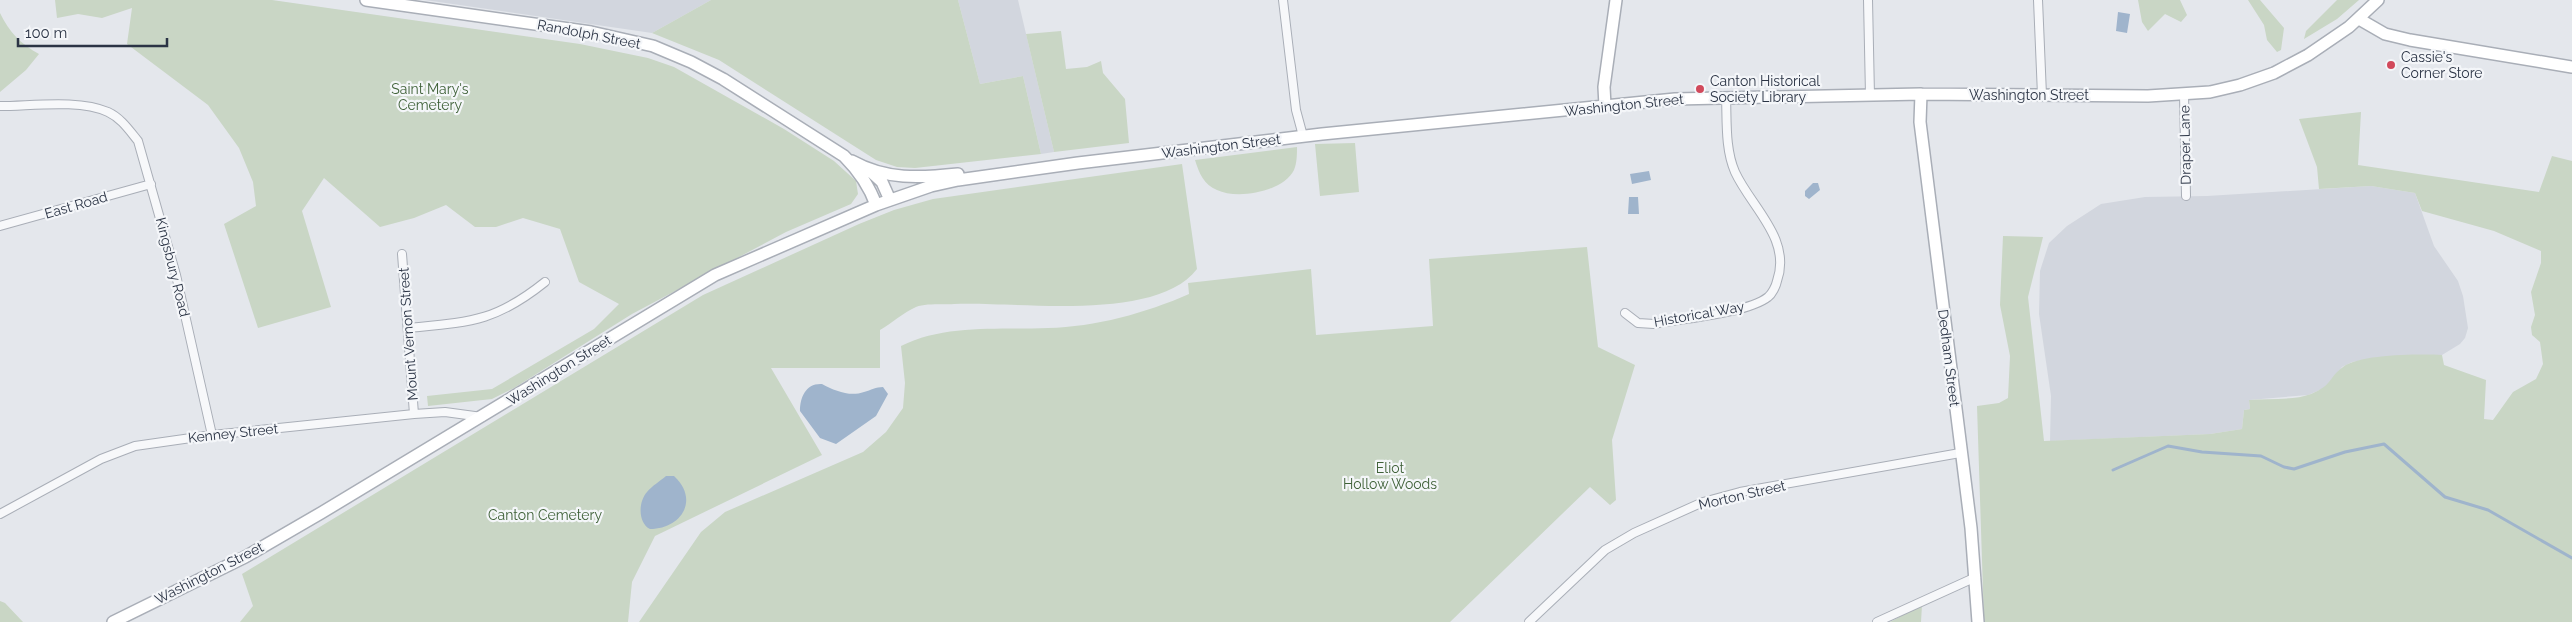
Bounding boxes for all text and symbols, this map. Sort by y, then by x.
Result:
scale bar [18,15,166,47]
street label: Randolph Street [536,16,642,52]
text: 100 m [25,24,67,42]
place label: Cassie's Corner Store [2401,49,2483,81]
marker: Cassie's Corner Store [2385,59,2397,71]
place label: Canton Historical Society Library [1710,73,1820,105]
park label: Saint Mary's Cemetery [391,81,469,113]
marker: Canton Historical Society Library [1694,83,1706,95]
street label: Washington Street [1969,87,2089,103]
street label: Washington Street [1564,91,1685,119]
street label: Draper Lane [2176,105,2194,185]
street label: Washington Street [1161,131,1282,161]
street label: East Road [43,188,109,222]
street label: Kingsbury Road [153,216,193,318]
street label: Mount Vernon Street [395,267,421,401]
street label: Historical Way [1652,298,1746,330]
street label: Dedham Street [1935,308,1963,408]
street label: Washington Street [504,331,614,409]
street label: Kenney Street [187,420,279,446]
park label: Eliot Hollow Woods [1343,460,1437,492]
street label: Morton Street [1697,477,1787,513]
park label: Canton Cemetery [488,507,602,523]
street label: Washington Street [152,539,266,607]

